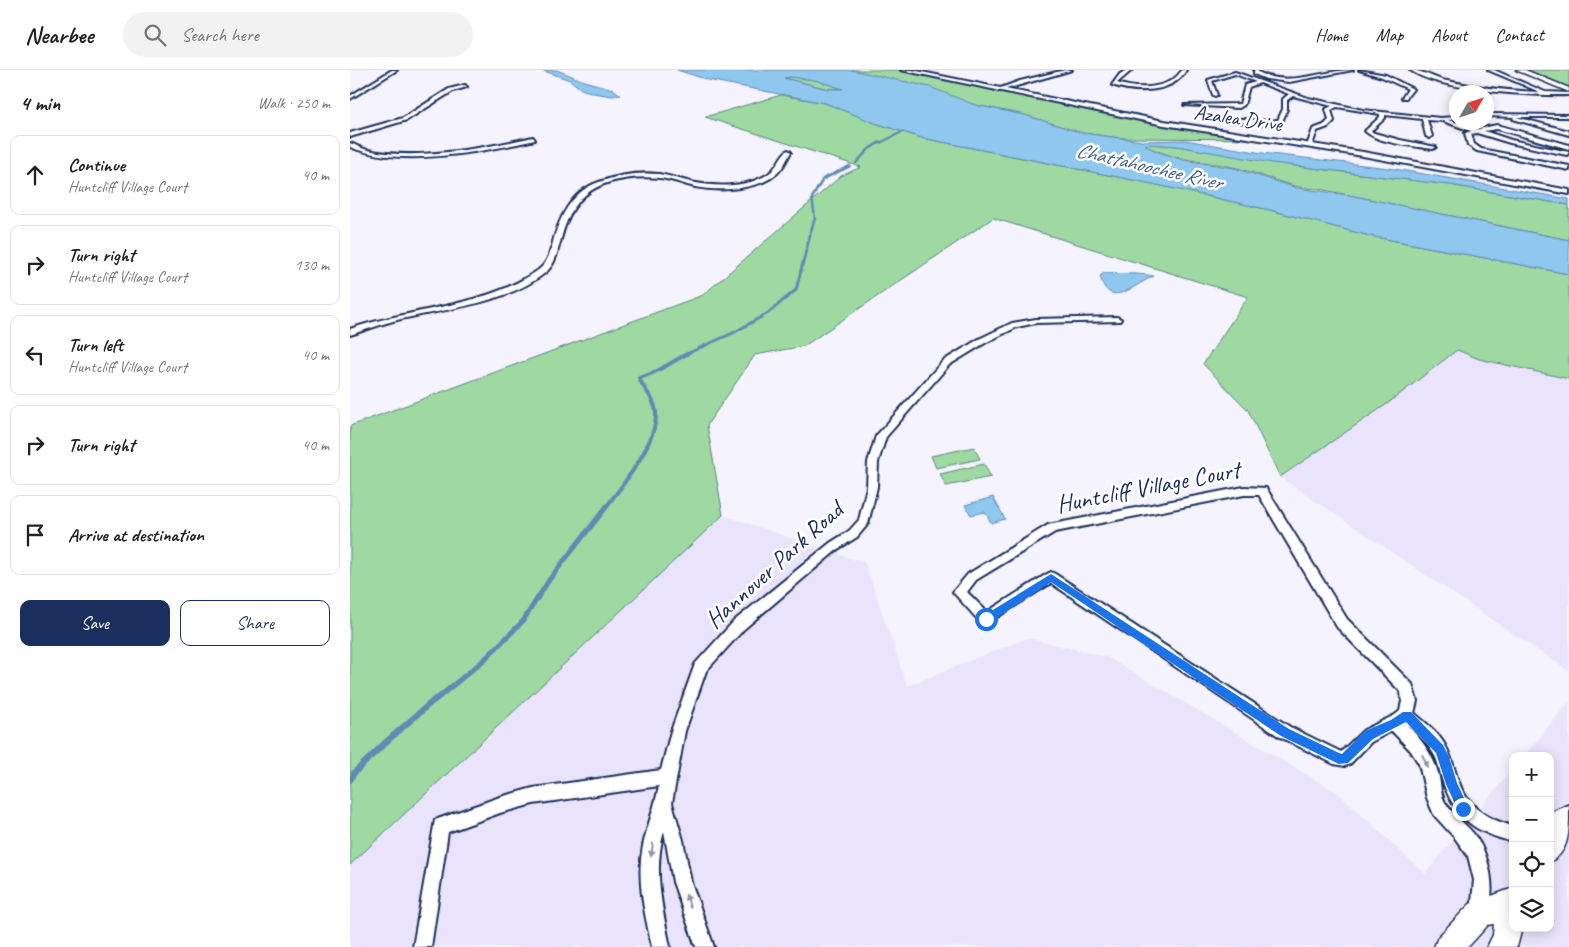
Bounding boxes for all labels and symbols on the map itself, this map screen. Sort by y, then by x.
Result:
north arrow [1449,85,1494,130]
street label: Azalea Drive [1192,99,1285,137]
water label: Chattahoochee River [1074,137,1227,196]
street label: Huntcliff Village Court [1054,453,1246,520]
street label: Hannover Park Road [698,492,853,635]
route start [975,608,998,631]
one-way arrow [1422,754,1430,768]
route end [1452,798,1475,821]
one-way arrow [647,842,655,858]
one-way arrow [684,893,692,908]

